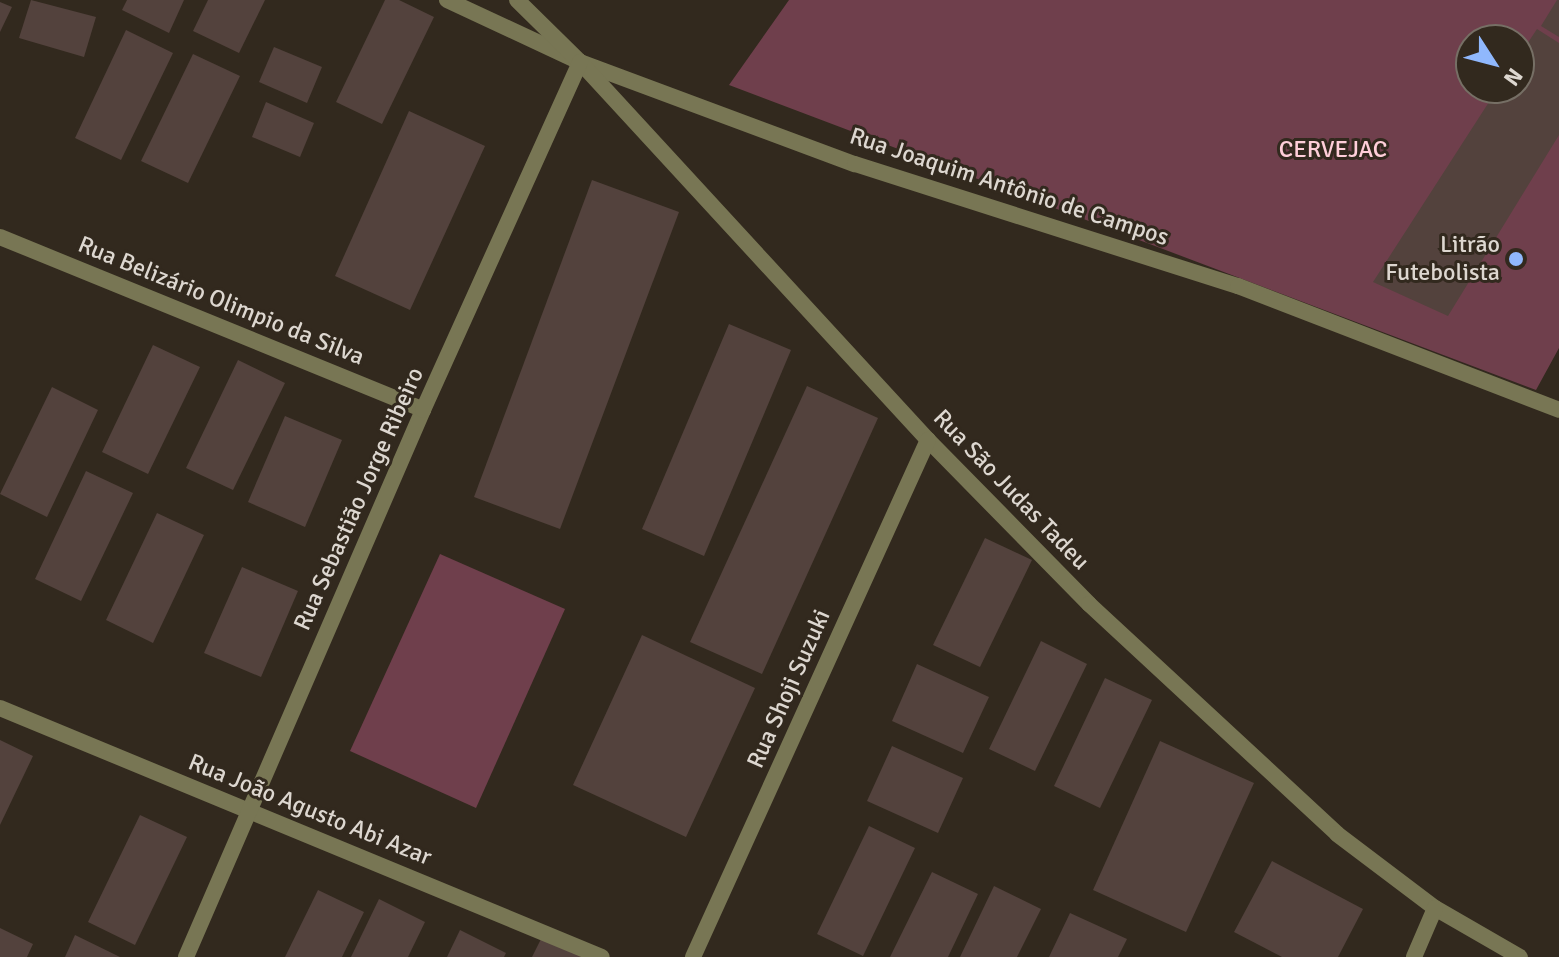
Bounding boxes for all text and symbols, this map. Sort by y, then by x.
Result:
north arrow [1455,24,1535,104]
text: N [1498,63,1529,91]
street label: Rua Joaquim Antônio de Campos [846,122,1172,252]
park label: CERVEJAC [1279,136,1387,164]
street label: Rua Belizário Olimpio da Silva [74,230,368,372]
place label: Litrão Futebolista [1385,231,1500,287]
marker: Litrão Futebolista [1507,250,1525,268]
street label: Rua Sebastião Jorge Ribeiro [288,363,430,635]
street label: Rua São Judas Tadeu [927,404,1095,576]
street label: Rua Shoji Suzuki [741,605,837,773]
street label: Rua João Agusto Abi Azar [184,748,436,872]

